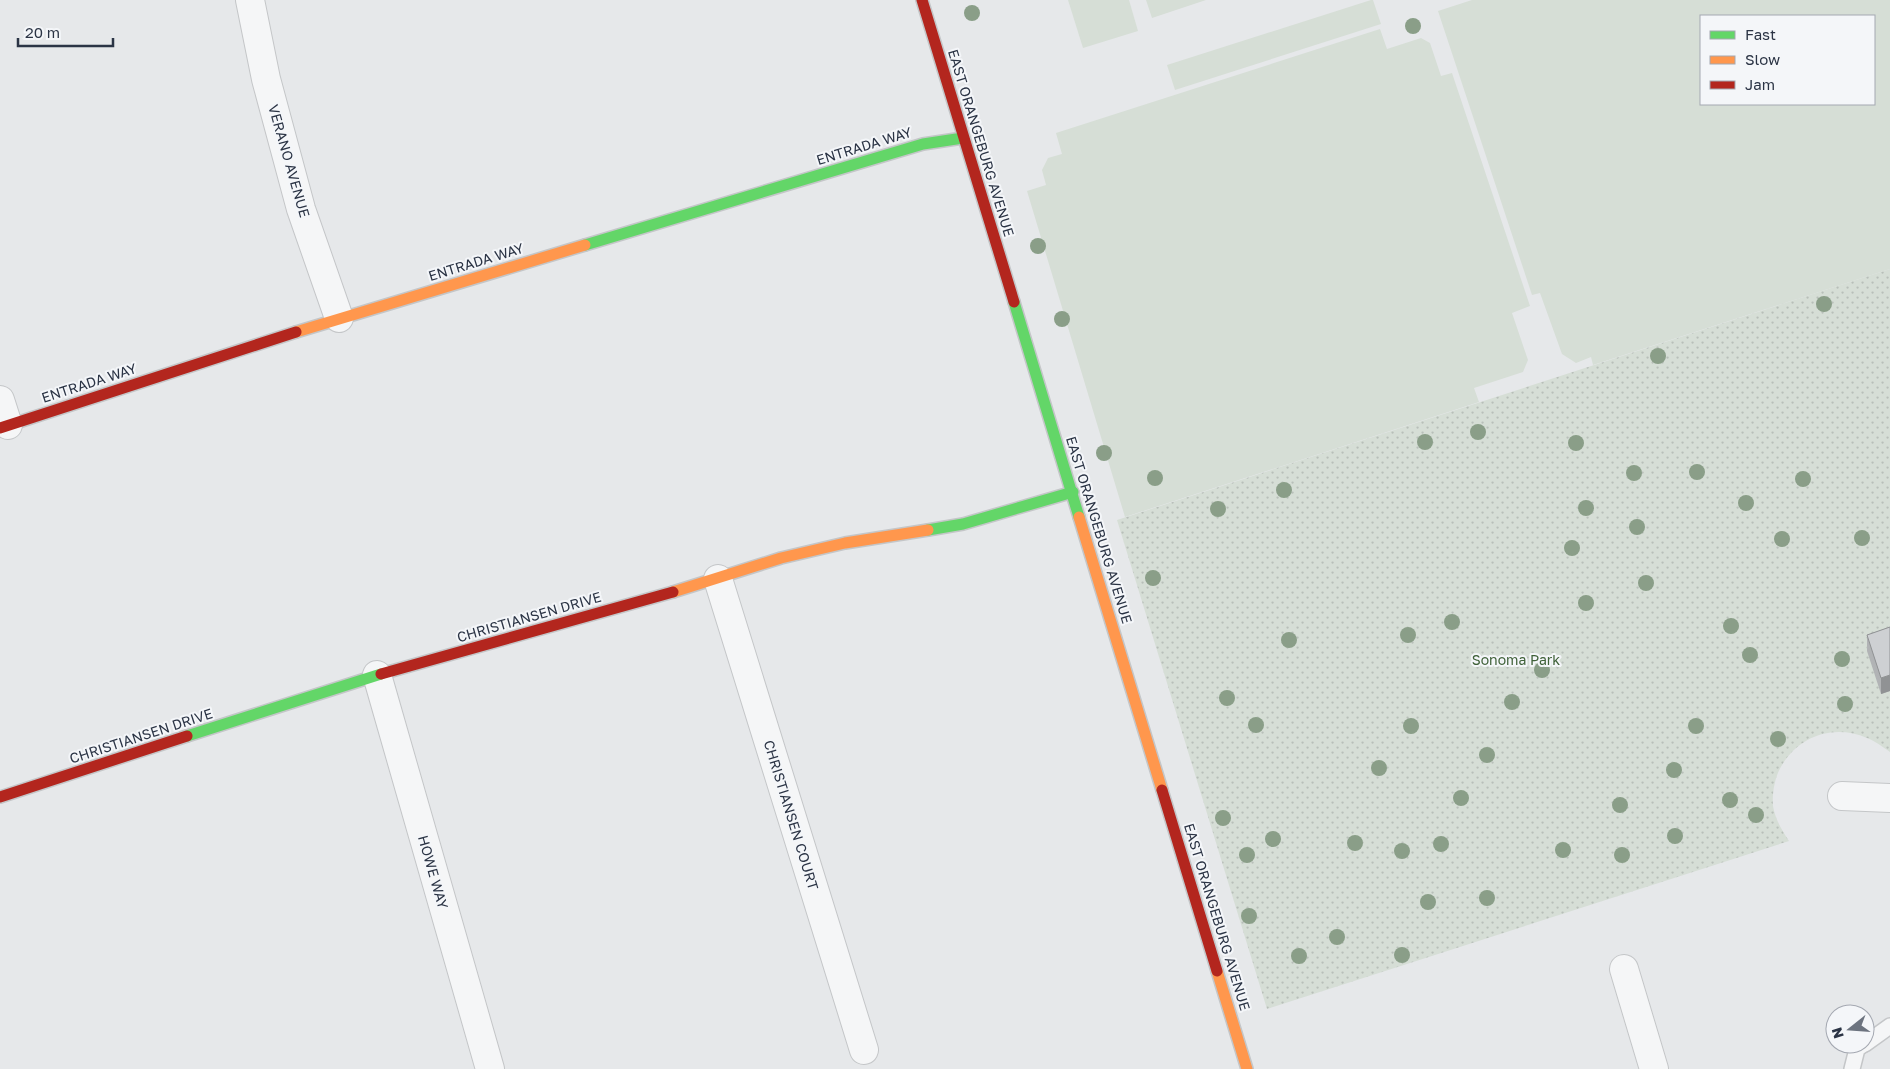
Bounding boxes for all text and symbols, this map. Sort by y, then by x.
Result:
scale bar [18,15,112,47]
legend [1700,15,1875,105]
text: 20 m [25,23,60,41]
text: Fast [1745,25,1776,43]
street label: EAST ORANGEBURG AVENUE [945,47,1018,239]
text: Slow [1745,50,1780,68]
text: Jam [1745,75,1775,93]
street label: VERANO AVENUE [265,102,314,219]
street label: ENTRADA WAY [814,123,914,168]
street label: ENTRADA WAY [426,239,526,284]
street label: ENTRADA WAY [39,359,138,406]
street label: EAST ORANGEBURG AVENUE [1063,434,1136,626]
street label: CHRISTIANSEN DRIVE [455,588,603,645]
park label: Sonoma Park [1472,651,1560,668]
street label: CHRISTIANSEN DRIVE [67,704,214,767]
street label: CHRISTIANSEN COURT [761,738,822,892]
street label: EAST ORANGEBURG AVENUE [1181,821,1254,1013]
street label: HOWE WAY [415,833,452,911]
north arrow [1825,1004,1875,1054]
text: N [1827,1025,1847,1041]

